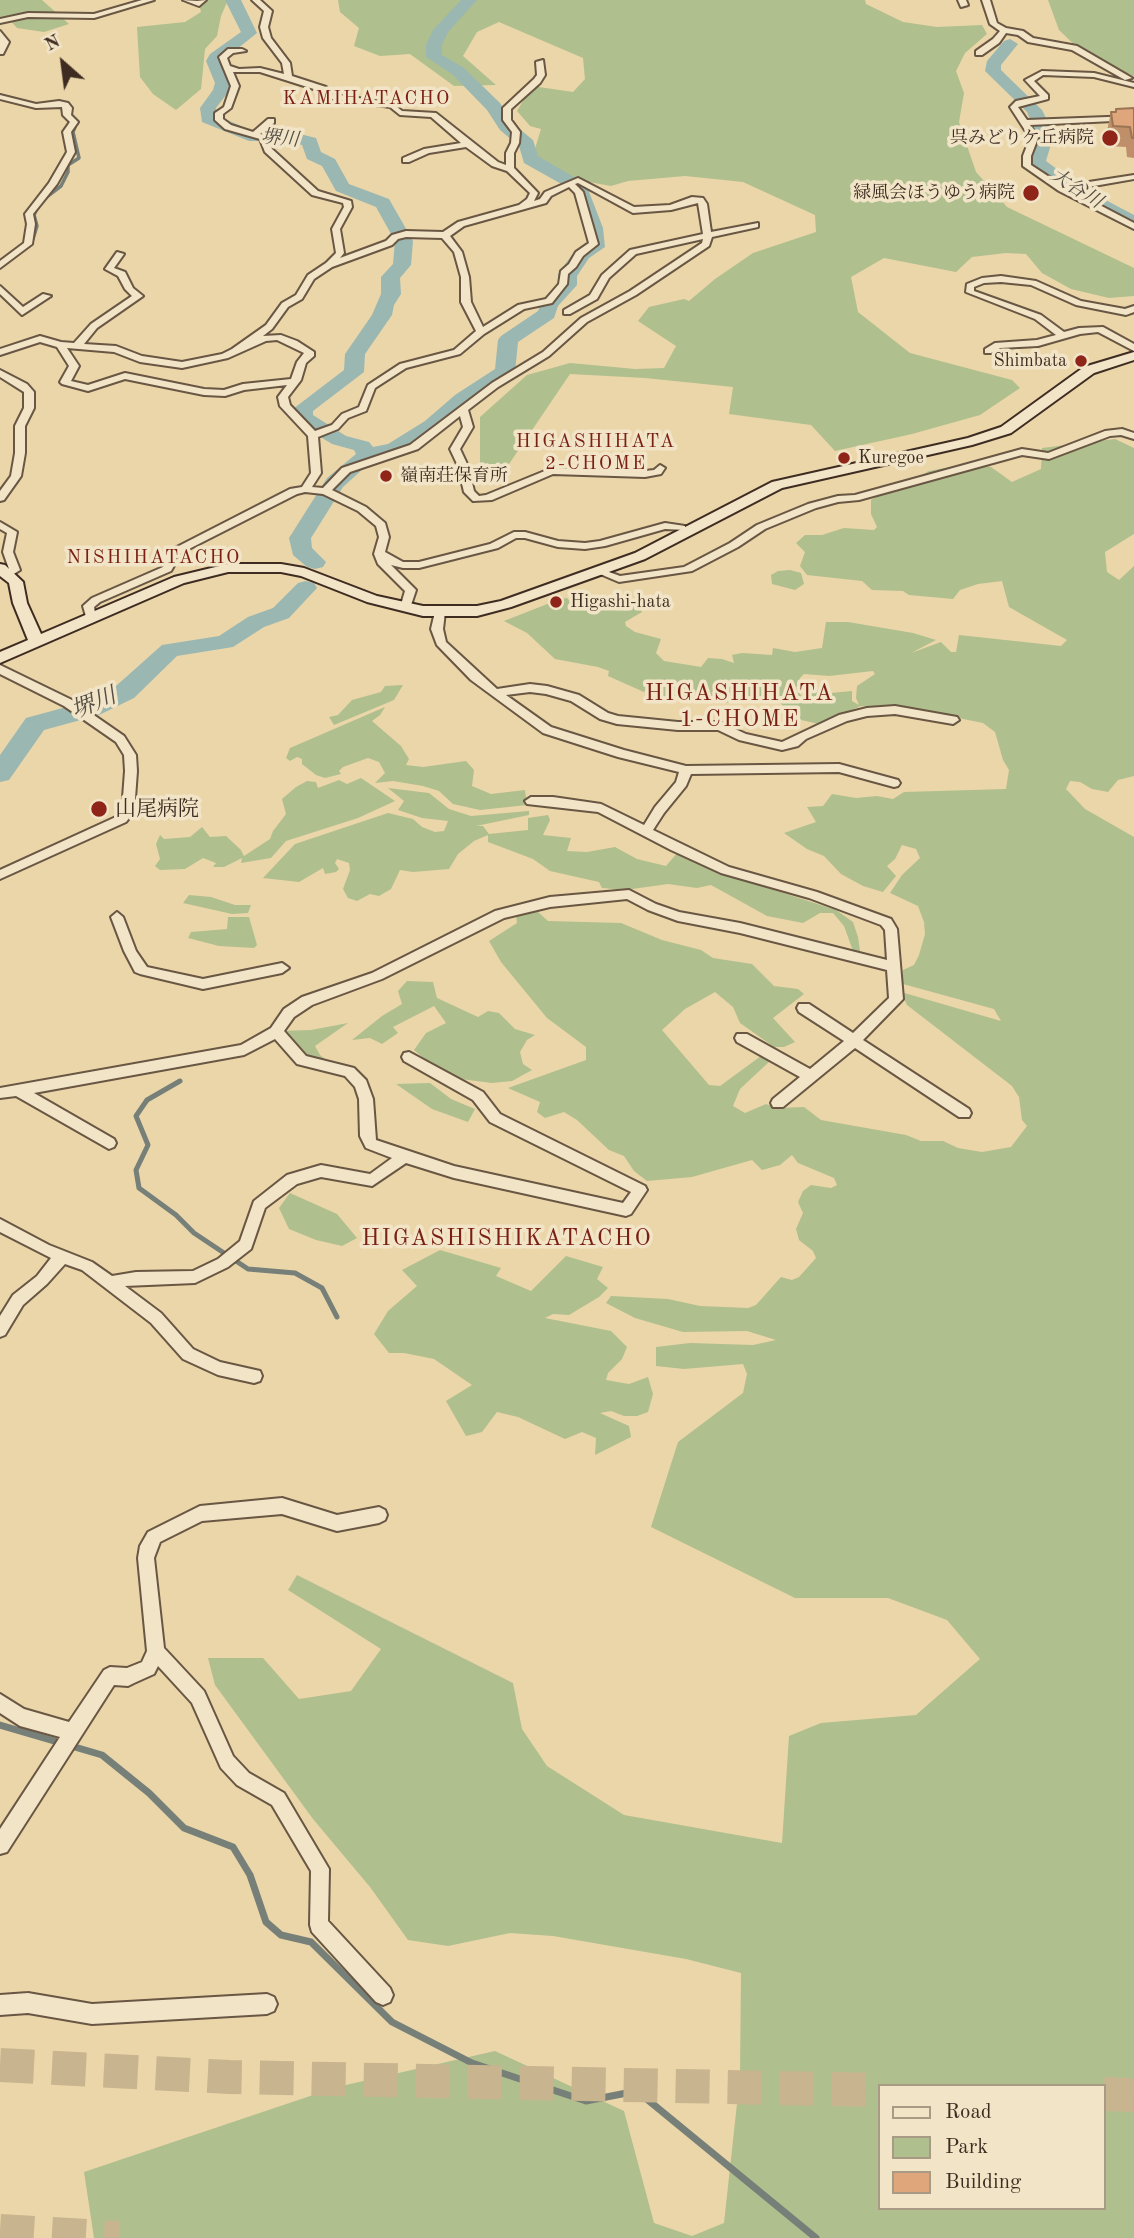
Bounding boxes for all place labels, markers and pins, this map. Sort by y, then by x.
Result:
place label: 呉みどりケ丘病院 [950,127,1094,149]
marker: 呉みどりケ丘病院 [1100,128,1120,148]
place label: 緑風会ほうゆう病院 [853,182,1015,204]
marker: 緑風会ほうゆう病院 [1021,183,1041,203]
place label: Shimbata [994,350,1067,372]
marker: Shimbata [1073,353,1089,369]
place label: Kuregoe [858,447,924,469]
marker: Kuregoe [836,450,852,466]
place label: 嶺南荘保育所 [400,465,508,487]
marker: 嶺南荘保育所 [378,468,394,484]
place label: Higashi-hata [570,591,671,613]
marker: Higashi-hata [548,594,564,610]
place label: 山尾病院 [115,796,199,822]
marker: 山尾病院 [89,799,109,819]

